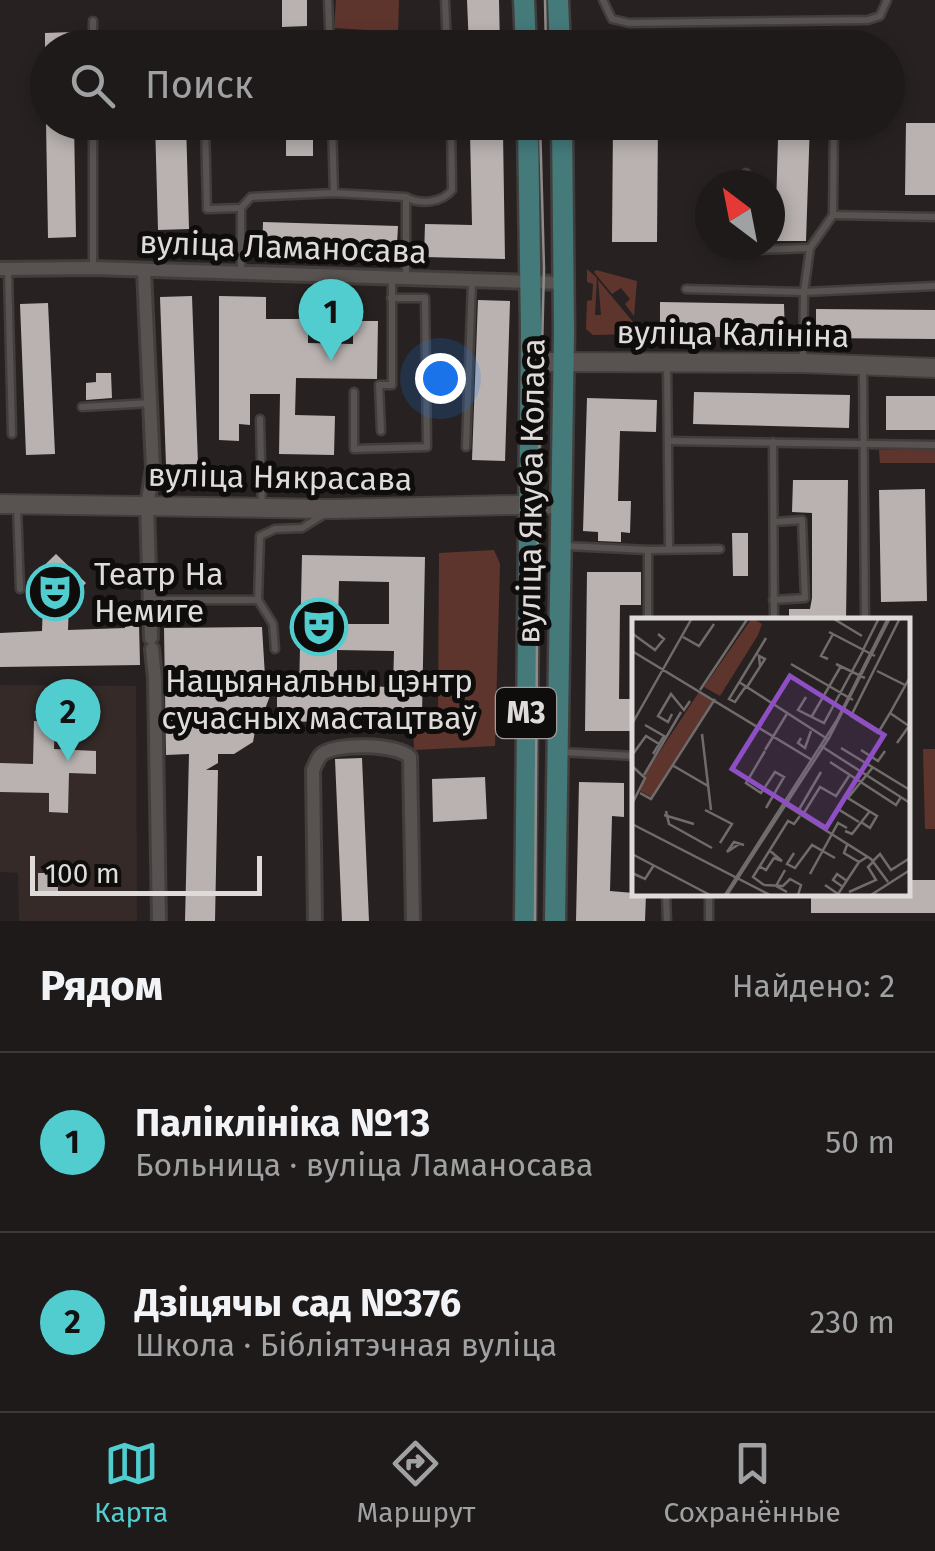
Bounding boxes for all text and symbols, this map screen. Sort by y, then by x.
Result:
search box [30,30,905,140]
icon: search [65,58,120,113]
text: Поиск [145,62,254,108]
north arrow [695,170,785,260]
street label: вуліца Ламаносава [139,223,427,271]
pin: 1 [298,278,364,361]
street label: вуліца Калініна [616,313,850,355]
street label: вуліца Якуба Коласа [509,338,553,644]
your location [415,353,466,404]
street label: вуліца Някрасава [147,456,413,498]
place label: Театр На Немиге [94,555,224,630]
theatre icon: Театр На Немиге [25,562,85,622]
theatre icon: Нацыянальны цэнтр сучасных мастацтваў [289,597,349,657]
inset map [632,618,910,896]
place label: Нацыянальны цэнтр сучасных мастацтваў [161,662,477,737]
pin: 2 [36,678,100,761]
road number: М3 [496,688,556,738]
scale bar [30,851,262,896]
text: 100 m [45,857,120,890]
text: Рядом [40,961,163,1011]
text: Найдено: 2 [732,967,895,1005]
text: Паліклініка №13 [135,1100,430,1146]
text: 1 [65,1123,80,1161]
text: 50 m [825,1123,895,1161]
text: Больница · вуліца Ламаносава [135,1146,593,1184]
text: Дзіцячы сад №376 [135,1280,461,1326]
text: 2 [64,1303,81,1341]
text: 230 m [810,1303,895,1341]
text: Школа · Бібліятэчная вуліца [135,1326,557,1364]
tab: Карта [94,1436,168,1529]
tab: Маршрут [357,1436,475,1529]
tab: Сохранённые [664,1436,841,1529]

